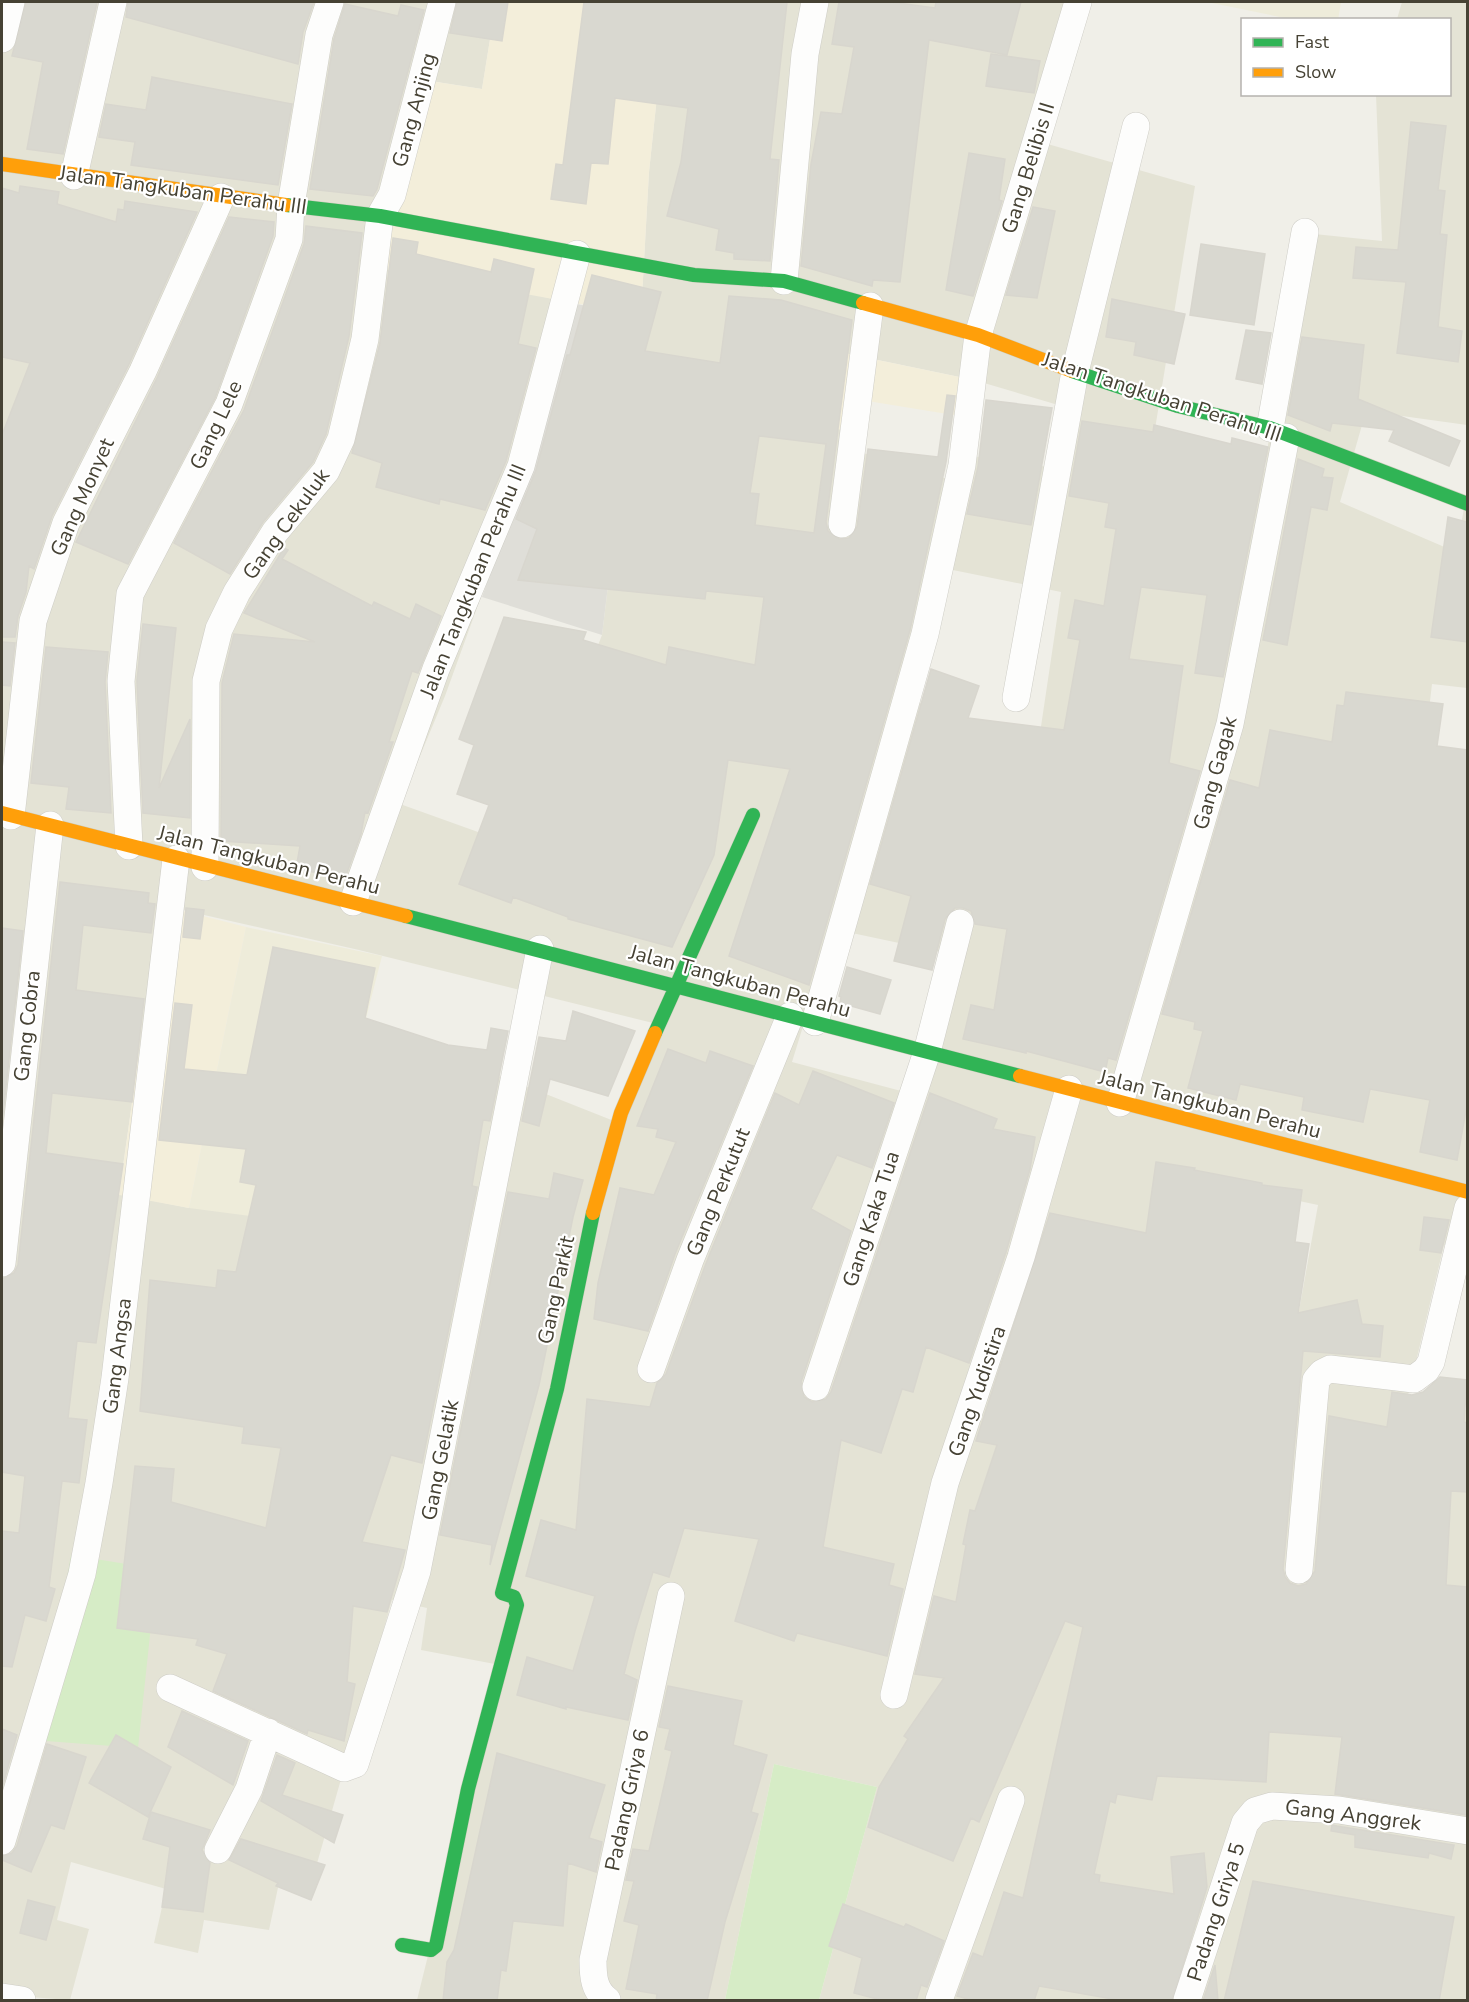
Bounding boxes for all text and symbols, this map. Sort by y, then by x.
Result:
legend [1241,18,1451,96]
text: Fast [1295,30,1330,54]
street label: Gang Anjing [385,50,443,170]
text: Slow [1295,60,1336,84]
street label: Gang Belibis II [995,99,1061,237]
street label: Jalan Tangkuban Perahu III [56,159,309,221]
street label: Jalan Tangkuban Perahu III [1038,345,1285,449]
street label: Gang Lele [183,376,249,474]
street label: Gang Monyet [43,433,121,561]
street label: Jalan Tangkuban Perahu III [413,460,533,703]
street label: Gang Cekuluk [236,462,336,585]
street label: Gang Gagak [1186,713,1244,833]
street label: Jalan Tangkuban Perahu [154,819,383,901]
street label: Jalan Tangkuban Perahu [625,938,854,1024]
street label: Gang Cobra [7,969,47,1083]
street label: Jalan Tangkuban Perahu [1095,1063,1324,1145]
street label: Gang Perkutut [679,1123,757,1260]
street label: Gang Kaka Tua [836,1148,906,1290]
street label: Gang Parkit [531,1233,581,1347]
street label: Gang Angsa [96,1296,138,1416]
street label: Gang Yudistira [942,1322,1012,1460]
street label: Gang Gelatik [415,1397,466,1523]
street label: Padang Griya 6 [598,1727,656,1873]
street label: Gang Anggrek [1283,1793,1423,1837]
street label: Padang Griya 5 [1180,1839,1252,1985]

